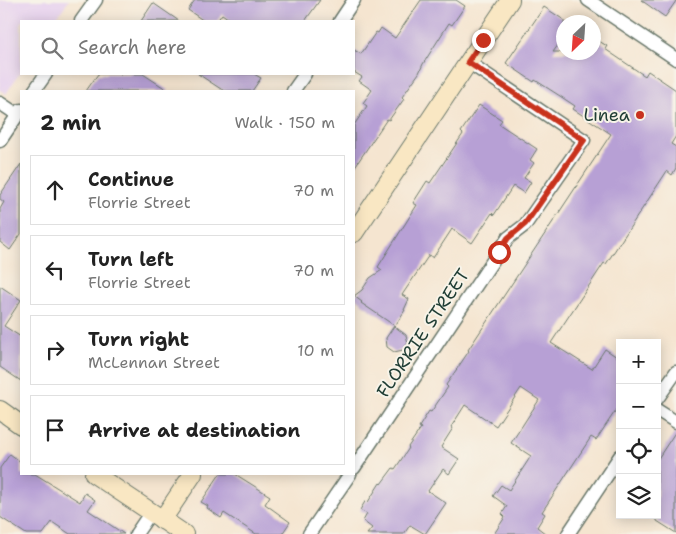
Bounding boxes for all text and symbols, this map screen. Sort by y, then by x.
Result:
north arrow [556,15,601,60]
search box [20,20,355,75]
route end [472,29,495,52]
icon: search [38,34,66,62]
text: Search here [78,35,187,60]
place label: Linea [584,103,630,127]
text: 2 min [40,109,101,137]
marker: Linea [634,109,646,121]
text: Walk · 150 m [234,112,335,133]
text: Continue [88,167,174,192]
icon: ahead [41,176,69,204]
text: 70 m [293,180,334,201]
text: Florrie Street [88,192,191,213]
route start [488,241,511,264]
text: Turn left [88,247,174,272]
icon: left [41,256,69,284]
text: 70 m [293,260,334,281]
street label: FLORRIE STREET [371,264,475,402]
text: Florrie Street [88,272,191,293]
text: Turn right [88,327,189,352]
icon: right [41,336,69,364]
map controls [616,339,661,519]
button: + [616,339,661,384]
text: 10 m [297,340,334,361]
text: McLennan Street [88,352,220,373]
button: − [616,384,661,429]
icon: arrive [41,416,69,444]
text: Arrive at destination [88,418,300,443]
button: locate [616,429,661,474]
button: layers [616,474,661,519]

